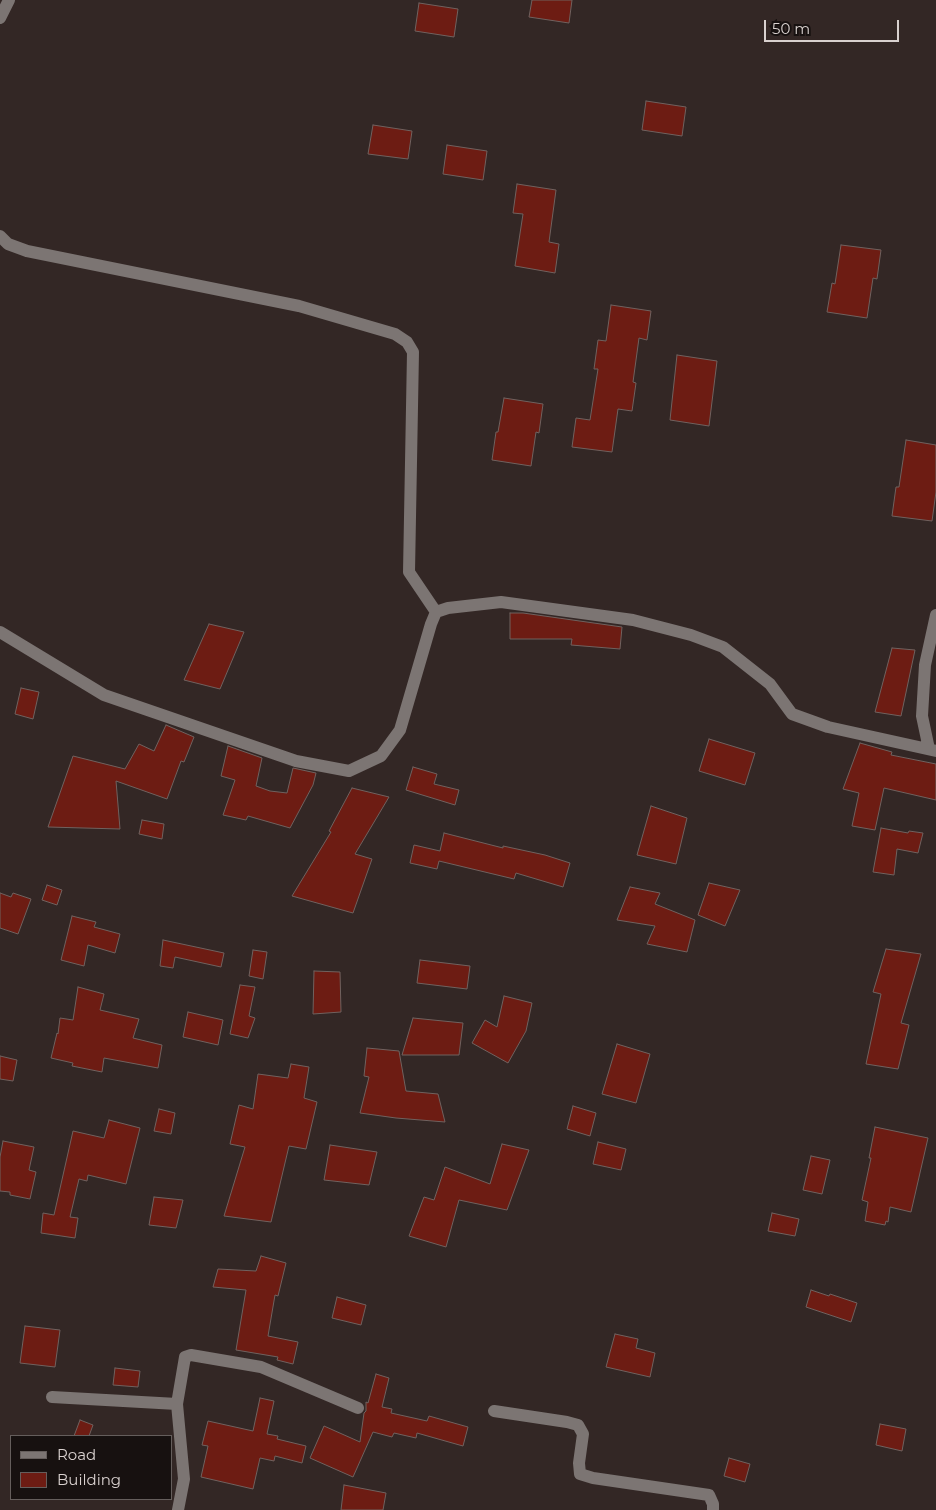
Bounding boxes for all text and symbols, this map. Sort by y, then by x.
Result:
scale bar [766,10,901,42]
text: 50 m [772,19,810,38]
legend [10,1435,172,1500]
text: Road [57,1445,96,1464]
text: Building [57,1470,121,1489]

